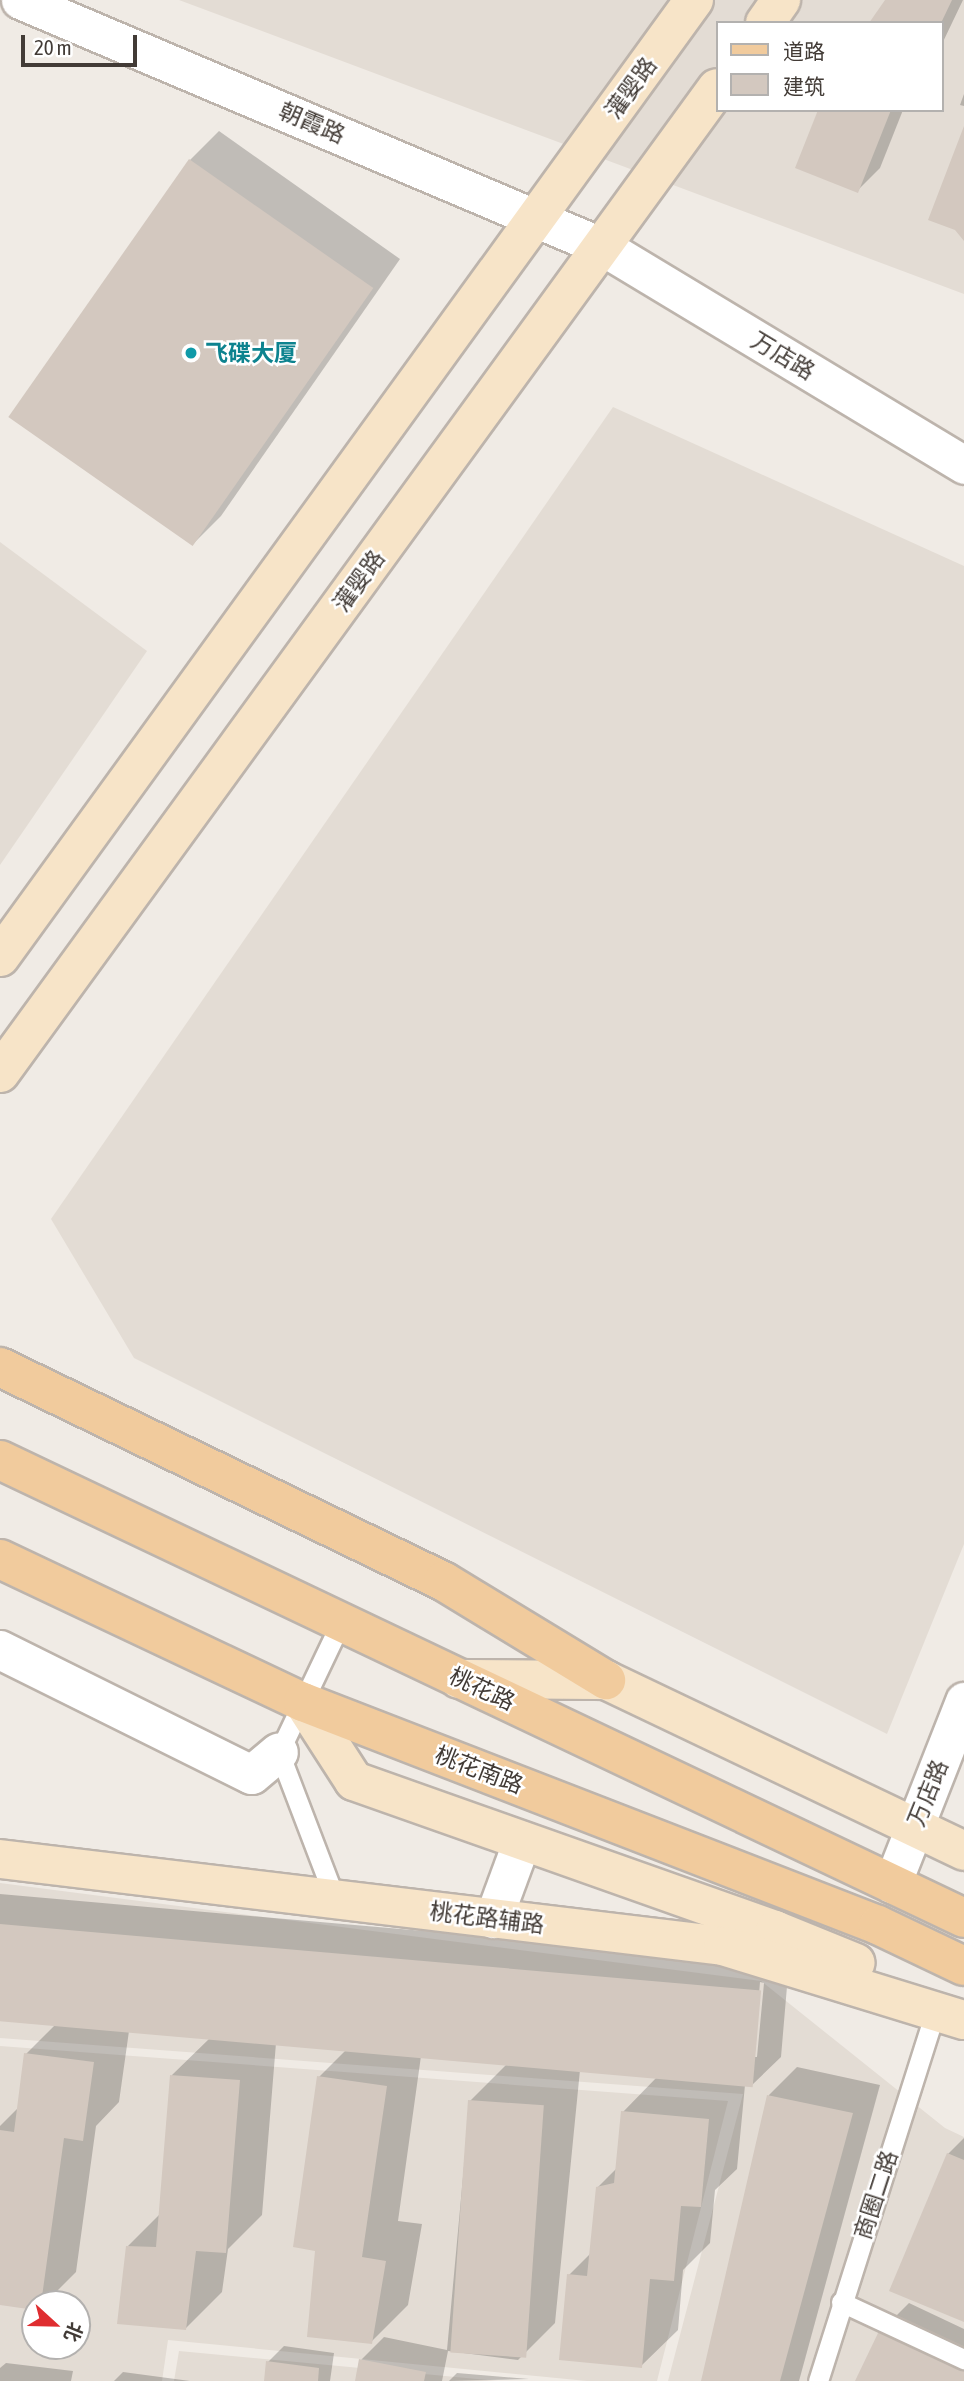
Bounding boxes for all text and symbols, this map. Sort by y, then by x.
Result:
scale bar [24,21,140,65]
legend [716,21,943,112]
text: 20 m [34,35,72,59]
text: 道路 [783,39,825,63]
street label: 灌婴路 [600,52,662,124]
text: 建筑 [783,74,825,98]
street label: 朝霞路 [275,97,349,149]
street label: 万店路 [746,326,820,386]
place label: 飞碟大厦 [205,339,297,367]
marker: 飞碟大厦 [183,345,199,361]
street label: 灌婴路 [328,545,390,617]
street label: 桃花路 [445,1662,519,1716]
street label: 桃花南路 [431,1741,527,1799]
street label: 万店路 [902,1756,954,1830]
street label: 桃花路辅路 [428,1897,546,1939]
street label: 商圈二路 [849,2147,903,2243]
north arrow [21,2290,91,2360]
text: 北 [60,2319,87,2345]

